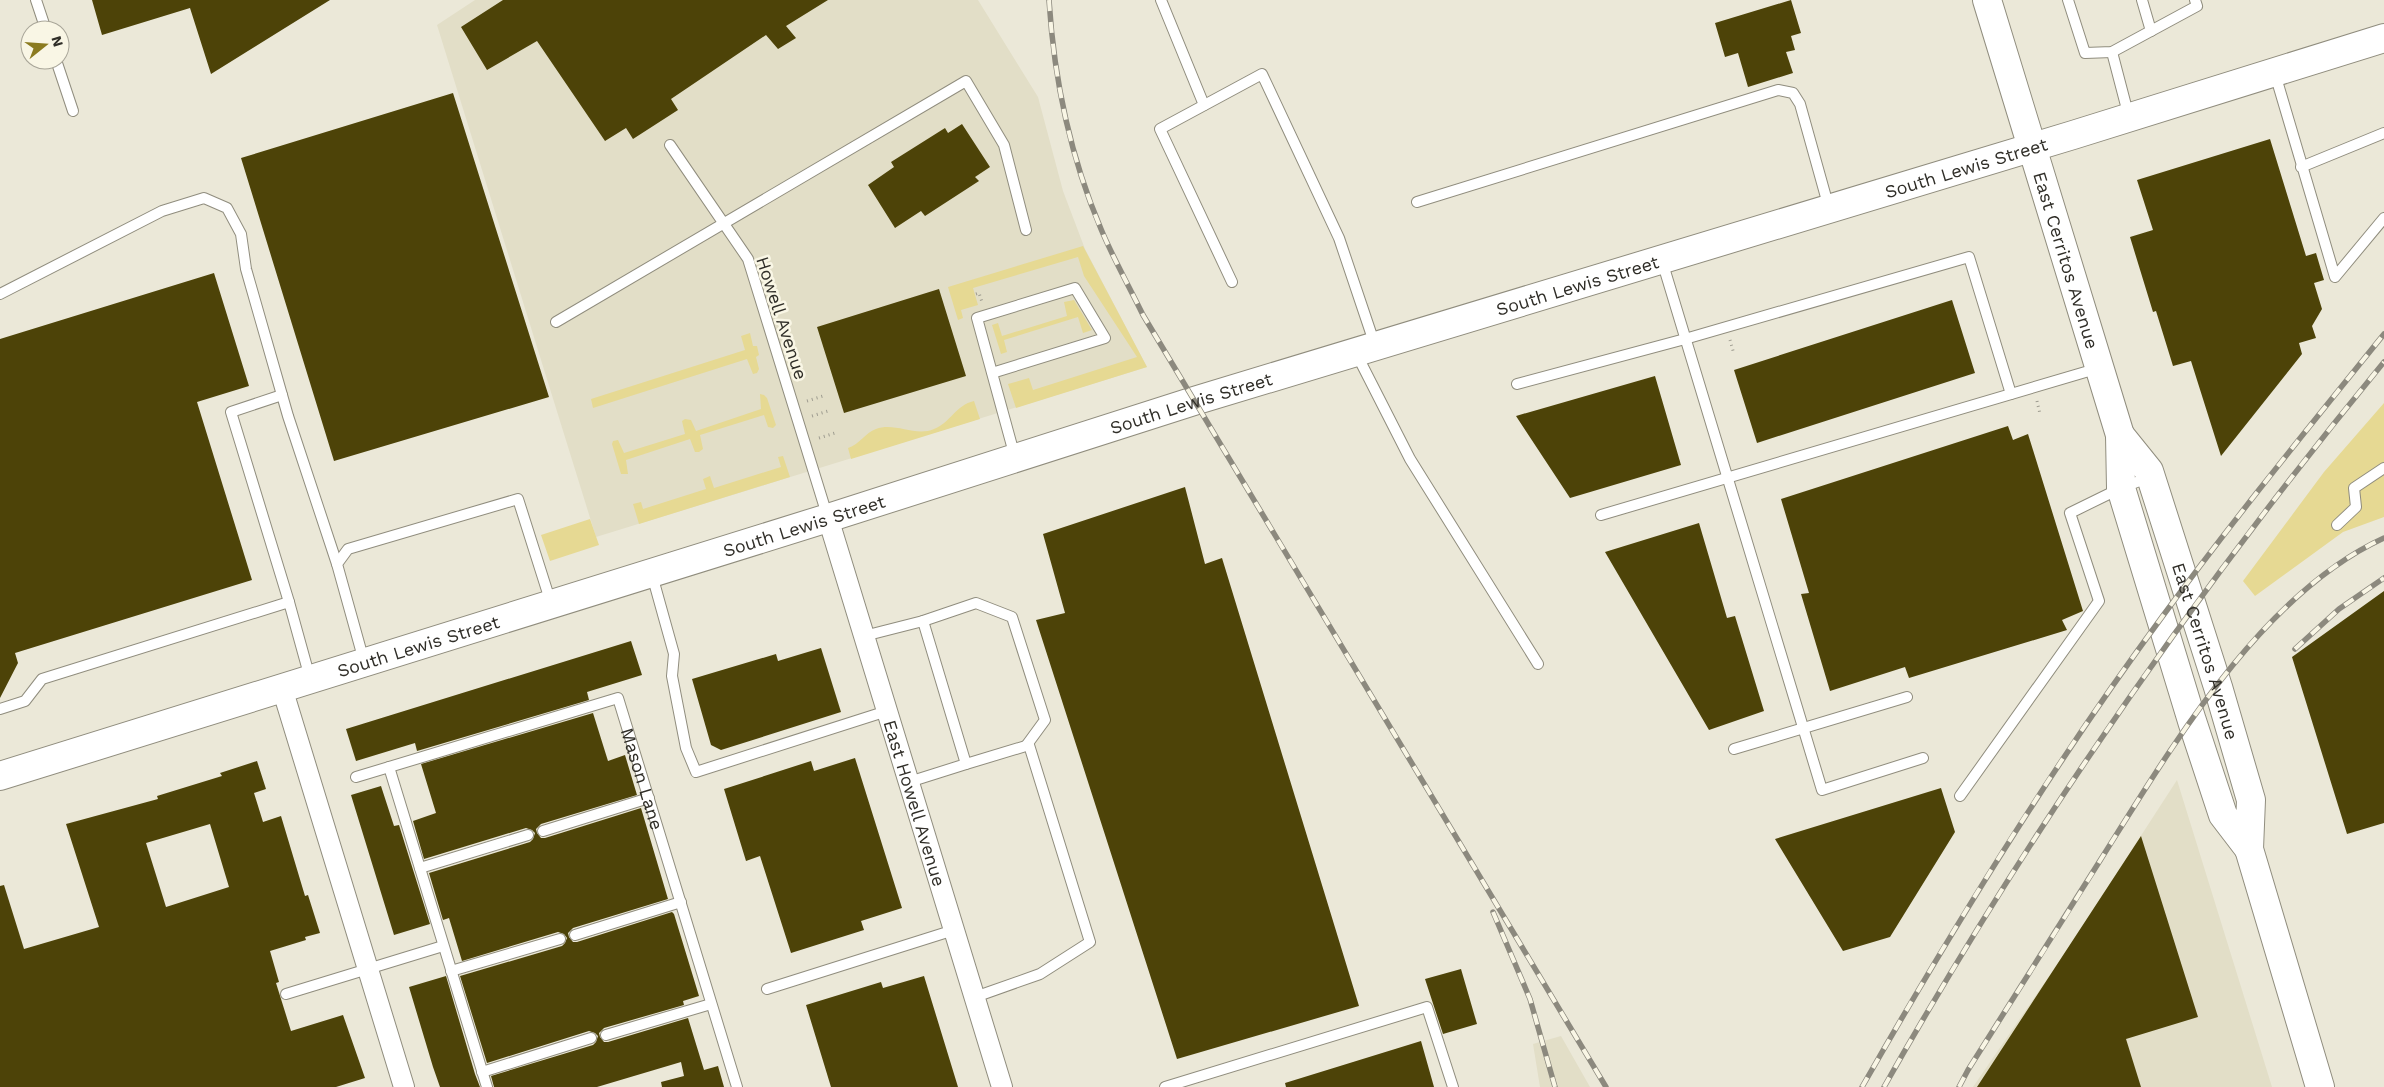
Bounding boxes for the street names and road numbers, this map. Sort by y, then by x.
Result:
street label: South Lewis Street [1882,133,2050,202]
street label: East Cerritos Avenue [2030,169,2103,351]
street label: South Lewis Street [1494,250,1662,319]
street label: Howell Avenue [752,254,812,382]
street label: South Lewis Street [1107,367,1275,438]
street label: South Lewis Street [720,490,888,561]
street label: East Cerritos Avenue [2168,560,2243,742]
street label: South Lewis Street [335,610,502,681]
street label: East Howell Avenue [880,717,951,889]
street label: Mason Lane [617,725,668,832]

